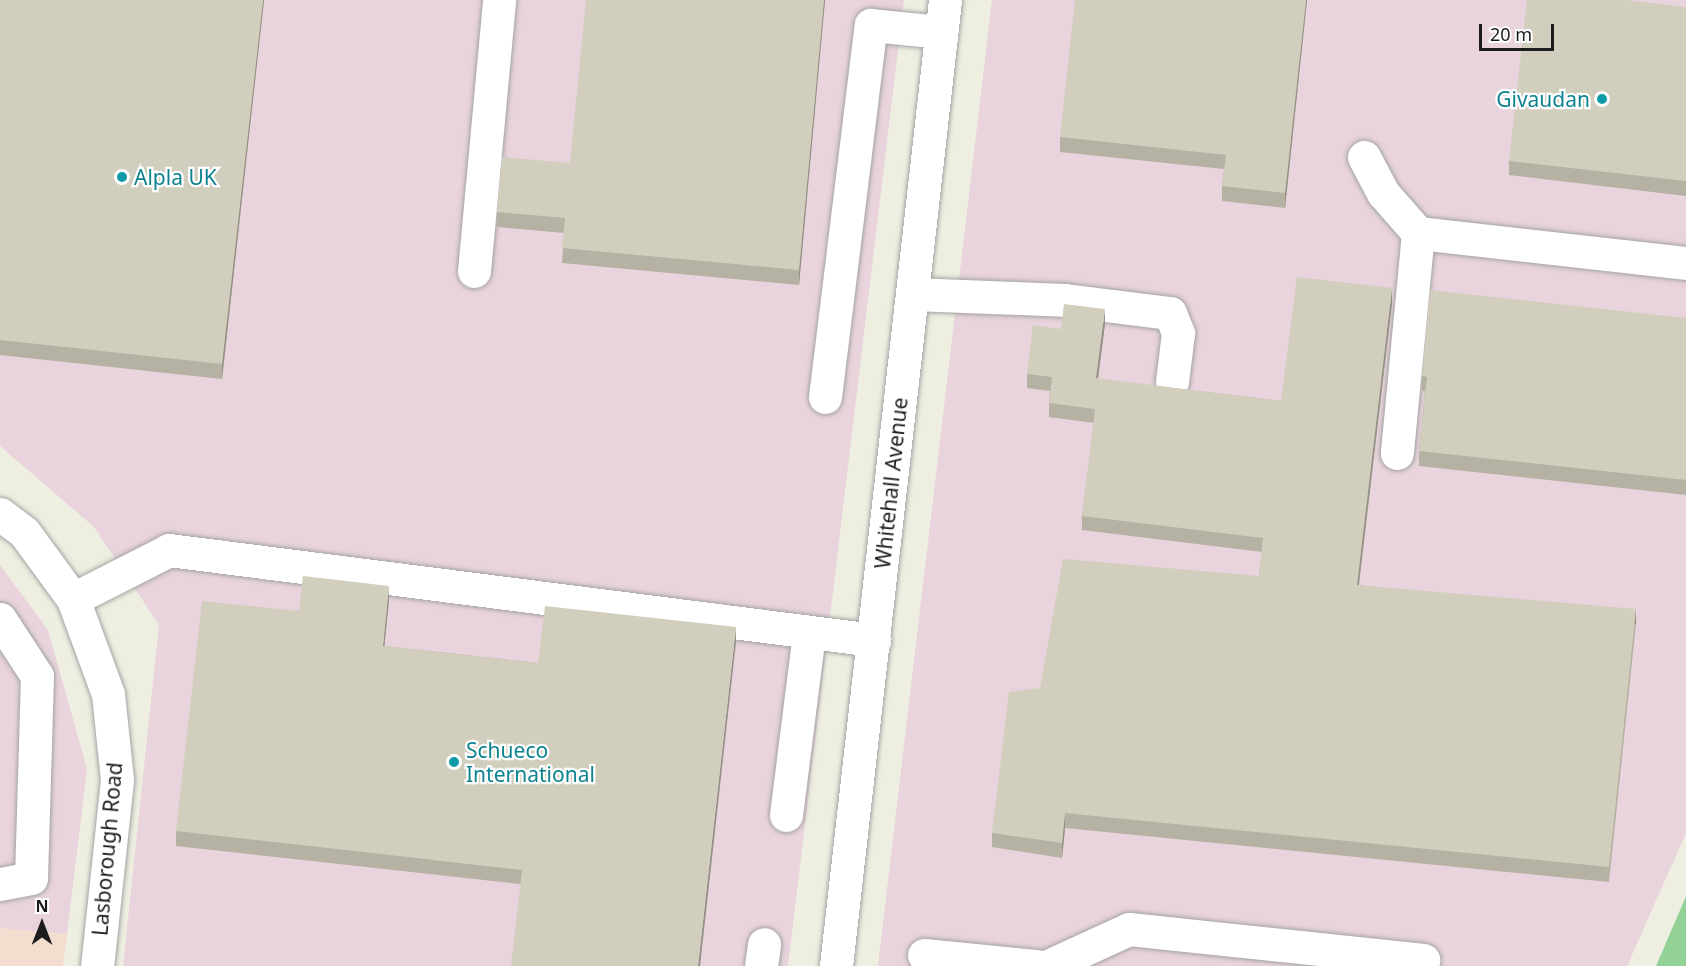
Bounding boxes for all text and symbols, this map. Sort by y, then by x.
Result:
scale bar [1482,12,1557,50]
text: 20 m [1490,22,1532,46]
place label: Givaudan [1496,86,1590,112]
marker: Givaudan [1595,92,1609,106]
place label: Alpla UK [134,164,217,190]
marker: Alpla UK [115,170,129,184]
street label: Whitehall Avenue [869,396,913,570]
place label: Schueco International [466,737,595,787]
marker: Schueco International [447,755,461,769]
street label: Lasborough Road [87,761,127,937]
north arrow [12,894,72,954]
text: N [35,895,49,917]

